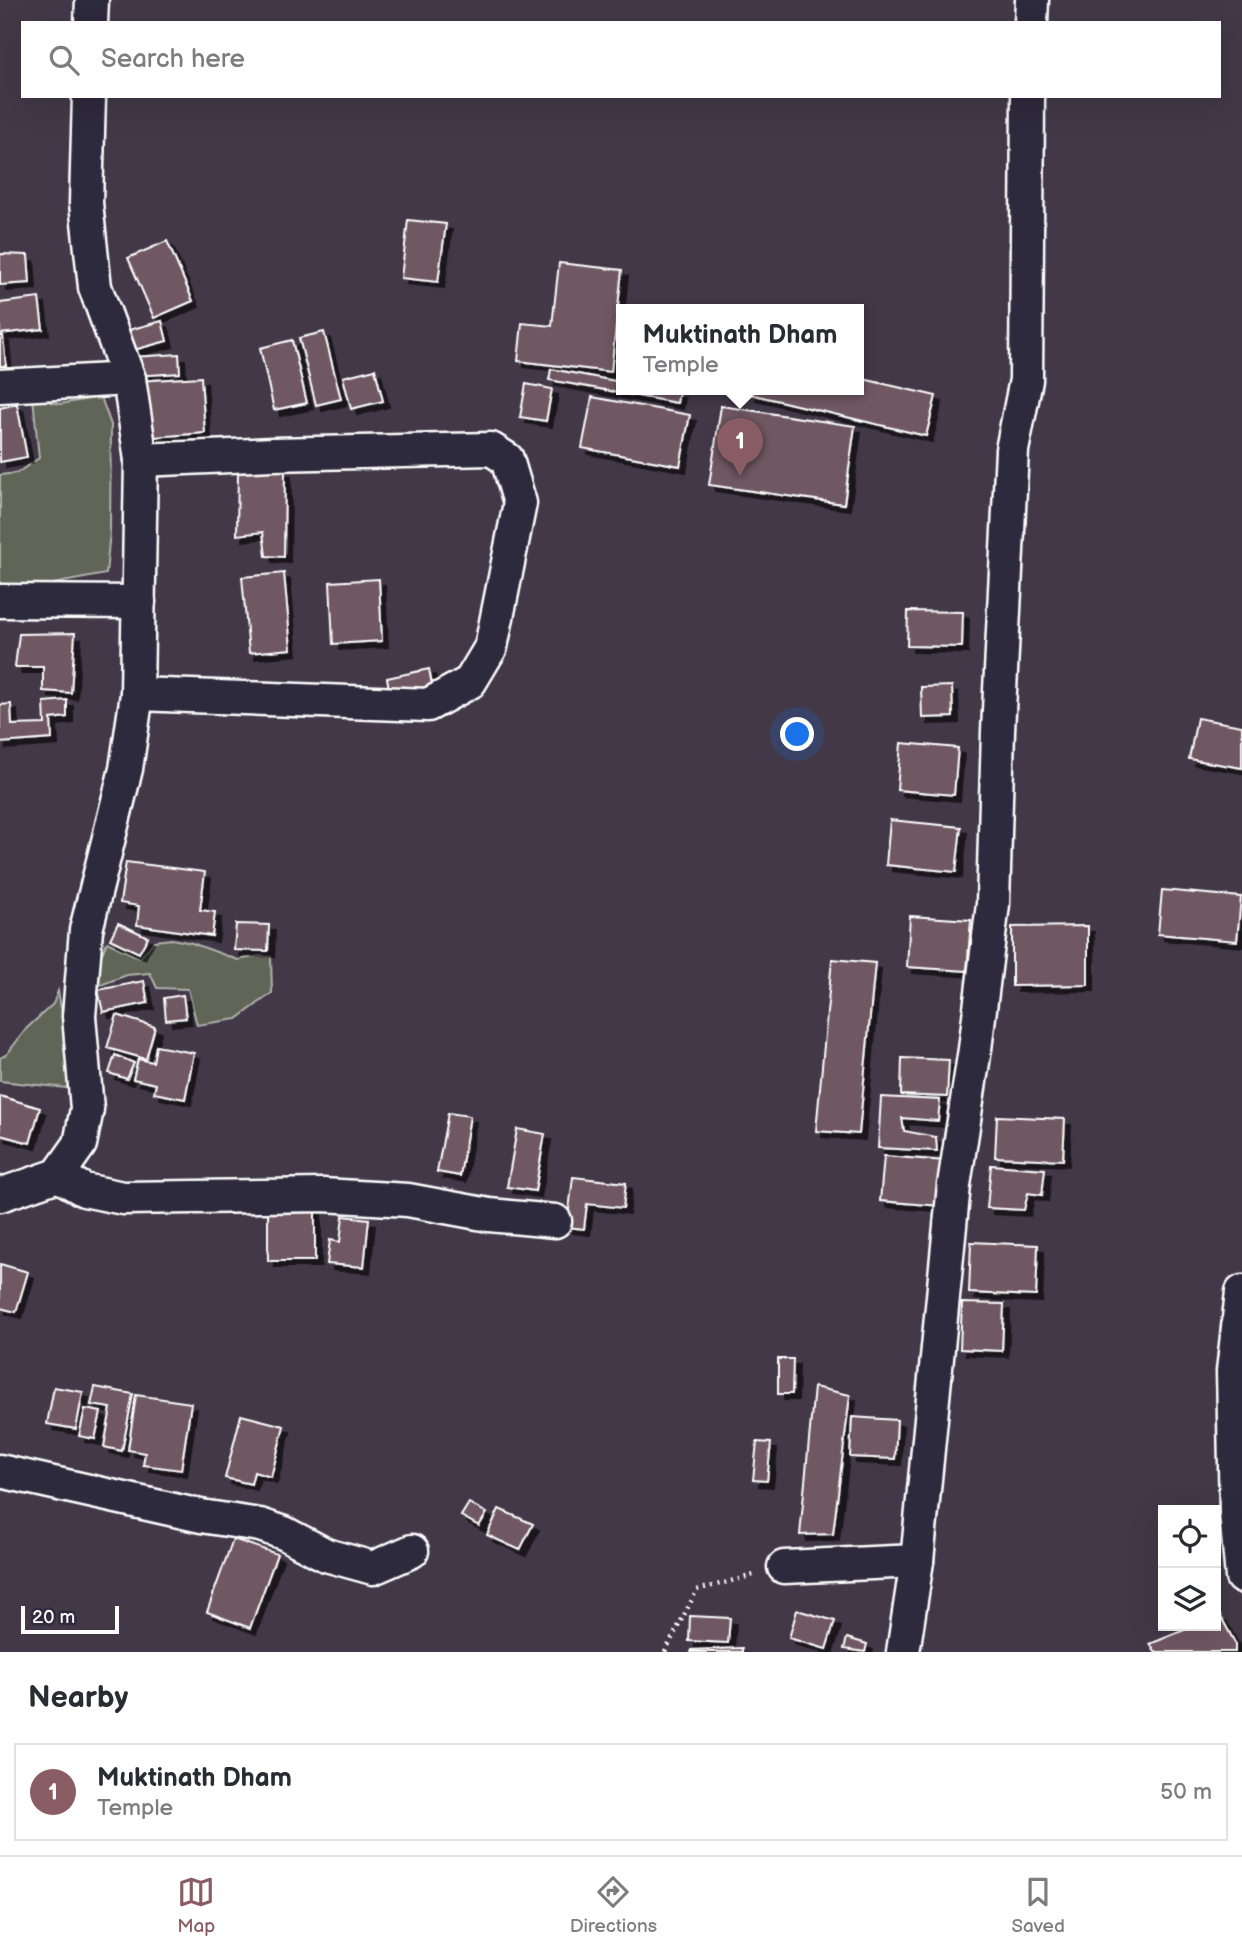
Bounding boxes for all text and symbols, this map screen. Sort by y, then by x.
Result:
search box [21,21,1221,98]
icon: search [45,41,83,79]
text: Search here [101,44,245,75]
popup [616,304,864,395]
text: Muktinath Dham [643,320,837,351]
text: Temple [643,351,719,379]
pin: 1 [717,418,763,476]
your location [780,717,814,751]
map controls [1158,1505,1221,1631]
button: locate [1158,1505,1221,1568]
button: layers [1158,1568,1221,1631]
scale bar [21,1603,119,1635]
text: 20 m [32,1606,75,1629]
text: Nearby [28,1680,128,1716]
text: Muktinath Dham [97,1763,292,1794]
text: 1 [48,1778,58,1806]
text: 50 m [1160,1778,1212,1806]
text: Temple [97,1794,173,1822]
tab: Map [177,1873,215,1938]
tab: Directions [570,1873,657,1938]
tab: Saved [1011,1873,1065,1938]

